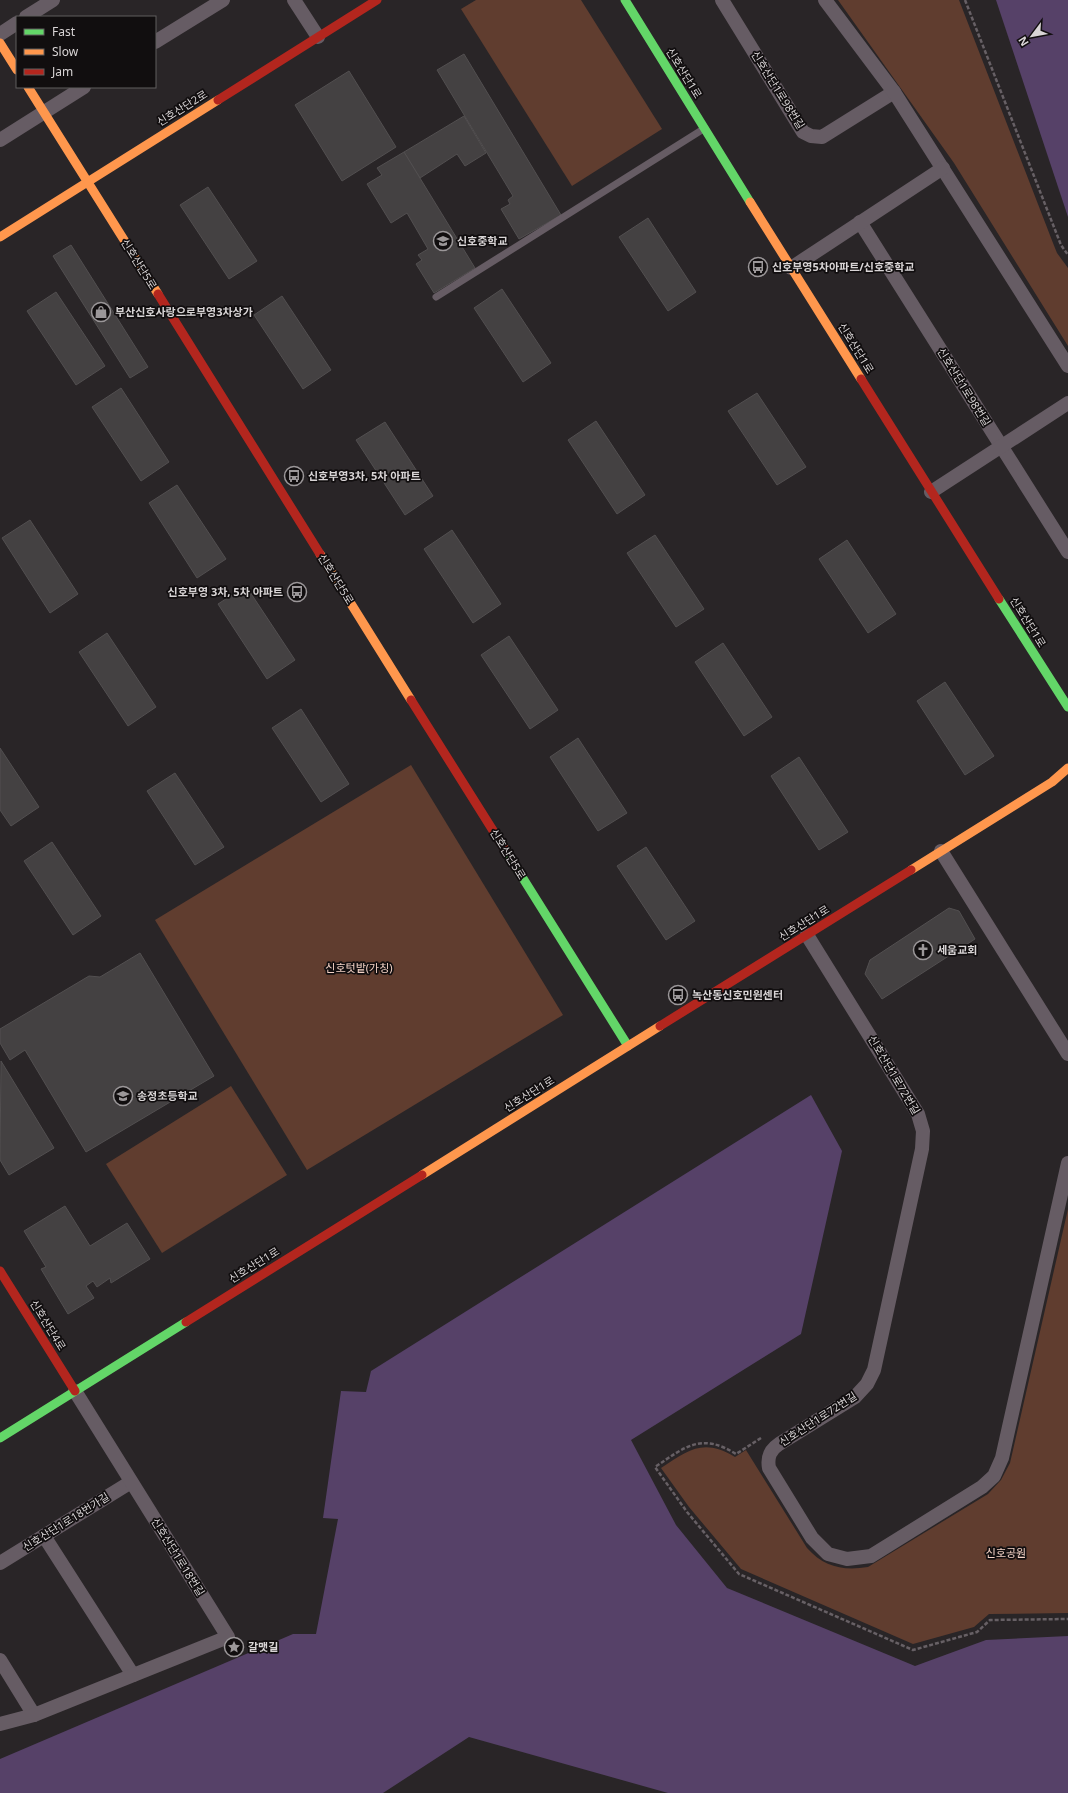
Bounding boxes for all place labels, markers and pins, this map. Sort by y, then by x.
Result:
school or university icon: 신호중학교 [432,230,454,252]
place label: 신호중학교 [457,233,508,248]
bus stop icon: 신호부영5차아파트/신호중학교 [747,256,769,278]
place label: 신호부영5차아파트/신호중학교 [772,259,914,274]
shop icon: 부산신호사랑으로부영3차상가 [90,301,112,323]
place label: 부산신호사랑으로부영3차상가 [115,304,253,319]
bus stop icon: 신호부영3차, 5차 아파트 [283,465,305,487]
place label: 신호부영3차, 5차 아파트 [308,468,421,483]
bus stop icon: 신호부영 3차, 5차 아파트 [286,581,308,603]
place label: 신호부영 3차, 5차 아파트 [168,584,283,599]
church icon: 세움교회 [912,939,934,961]
place label: 세움교회 [937,942,977,957]
bus stop icon: 녹산동신호민원센터 [667,984,689,1006]
place label: 녹산동신호민원센터 [692,987,783,1002]
school or university icon: 송정초등학교 [112,1085,134,1107]
place label: 송정초등학교 [137,1088,198,1103]
place icon: 갈맷길 [223,1636,245,1658]
place label: 갈맷길 [248,1639,278,1654]

